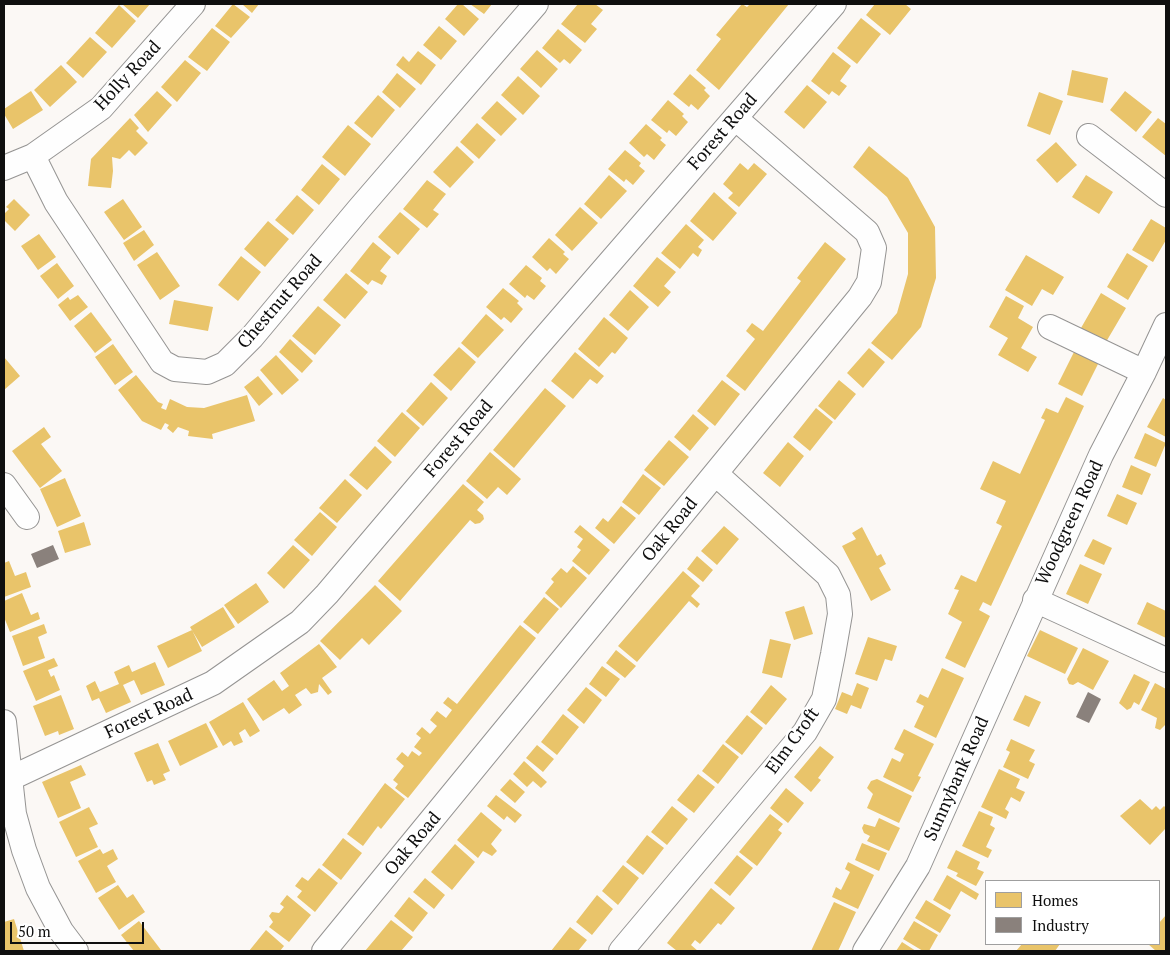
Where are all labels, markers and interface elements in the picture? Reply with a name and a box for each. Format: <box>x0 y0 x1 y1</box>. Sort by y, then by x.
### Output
street label: Holly Road <box>90 37 166 115</box>
street label: Forest Road <box>684 89 762 175</box>
street label: Chestnut Road <box>233 250 327 354</box>
street label: Forest Road <box>420 396 498 482</box>
street label: Woodgreen Road <box>1032 457 1108 589</box>
street label: Oak Road <box>638 494 702 566</box>
street label: Forest Road <box>102 684 196 744</box>
street label: Elm Croft <box>762 704 824 778</box>
street label: Sunnybank Road <box>920 713 994 845</box>
street label: Oak Road <box>380 808 446 880</box>
legend <box>985 880 1160 945</box>
text: Homes <box>1032 890 1078 910</box>
scale bar <box>12 912 146 944</box>
text: Industry <box>1032 915 1089 935</box>
text: 50 m <box>18 921 51 941</box>

